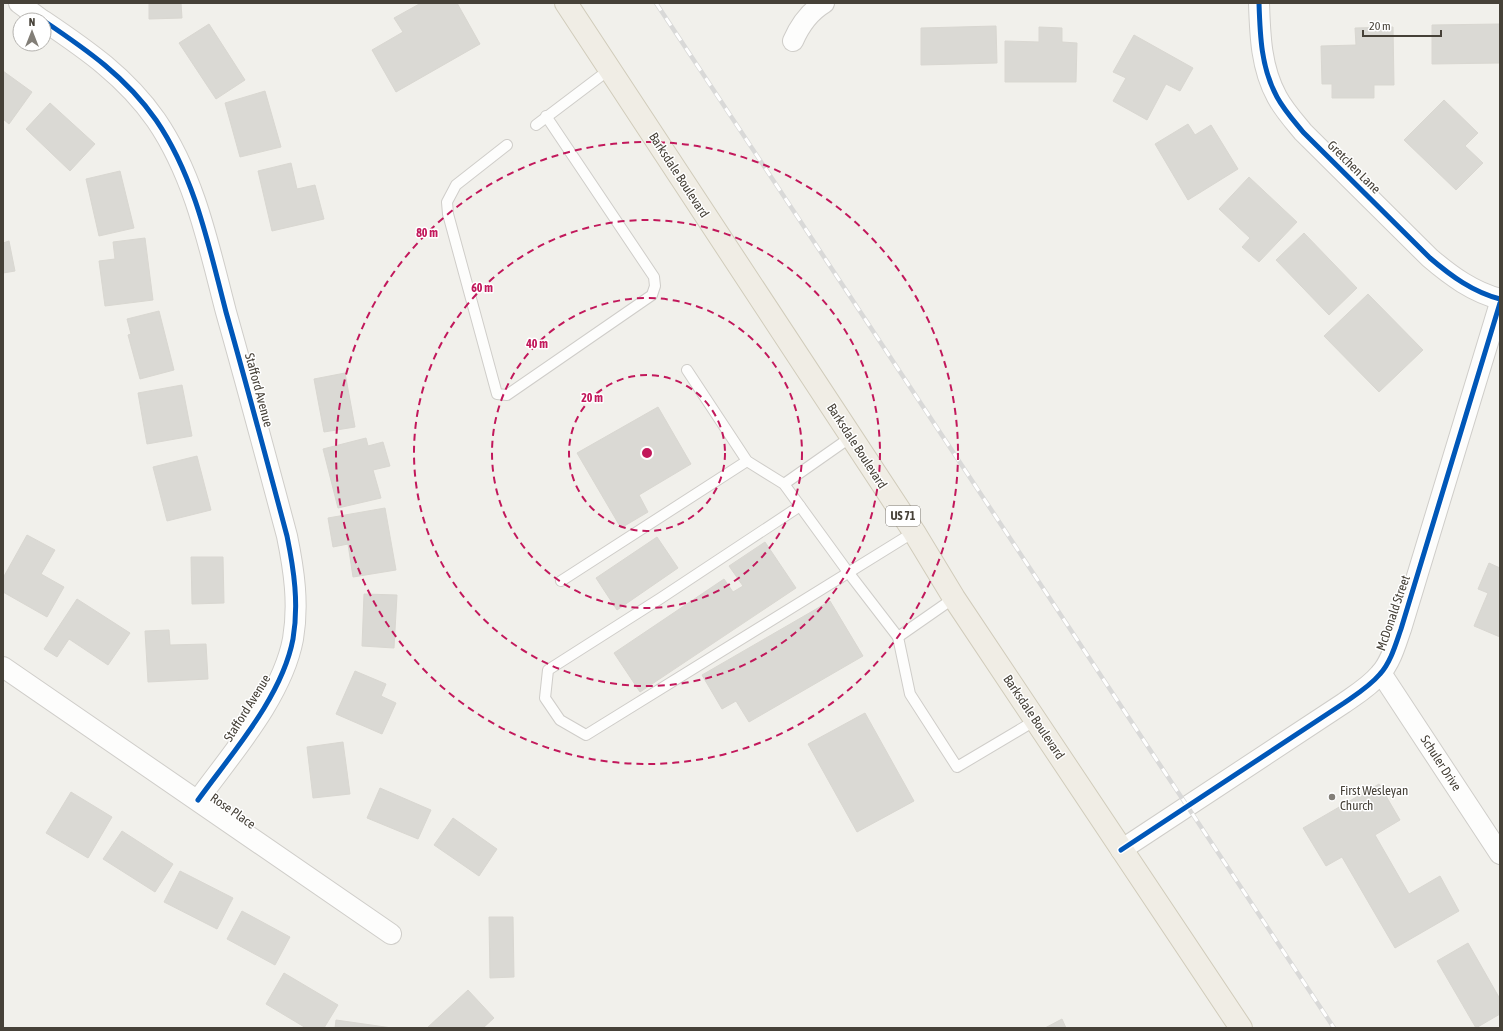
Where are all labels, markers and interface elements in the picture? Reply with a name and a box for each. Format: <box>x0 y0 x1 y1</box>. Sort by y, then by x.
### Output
north arrow <box>12 12 52 52</box>
scale bar <box>1363 12 1441 38</box>
text: N <box>29 16 35 28</box>
text: 20 m <box>1369 19 1391 33</box>
street label: Barksdale Boulevard <box>646 130 712 220</box>
street label: Gretchen Lane <box>1324 137 1384 197</box>
text: 80 m <box>416 226 438 240</box>
text: 60 m <box>471 281 493 295</box>
text: 40 m <box>525 337 548 351</box>
street label: Stafford Avenue <box>242 351 276 429</box>
text: 20 m <box>581 391 603 405</box>
street label: Barksdale Boulevard <box>824 401 890 491</box>
centre of rings <box>640 446 654 460</box>
road number: US 71 <box>886 506 920 526</box>
street label: McDonald Street <box>1373 573 1413 653</box>
street label: Stafford Avenue <box>220 672 274 744</box>
street label: Barksdale Boulevard <box>1000 672 1068 762</box>
street label: Schuler Drive <box>1418 733 1464 794</box>
place label: First Wesleyan Church <box>1340 783 1408 813</box>
street label: Rose Place <box>208 790 258 832</box>
marker: First Wesleyan Church <box>1327 792 1337 802</box>

